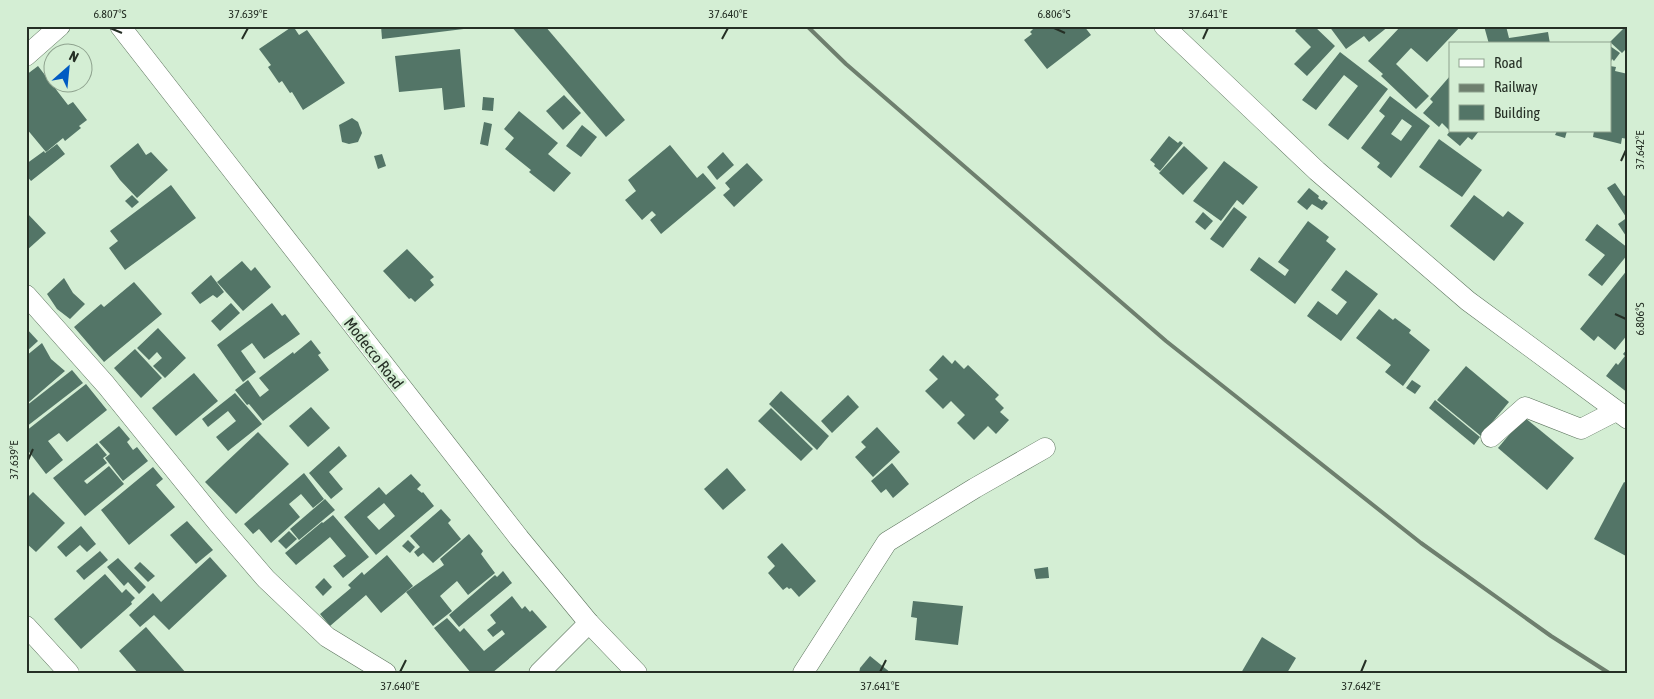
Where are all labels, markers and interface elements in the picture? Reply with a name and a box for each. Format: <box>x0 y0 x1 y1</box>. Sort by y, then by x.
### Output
text: 6.807°S <box>93 7 127 21</box>
text: 37.639°E <box>229 7 267 21</box>
text: 37.640°E <box>709 7 747 21</box>
text: 6.806°S <box>1037 7 1071 21</box>
text: 37.641°E <box>1189 7 1227 21</box>
north arrow <box>42 42 92 92</box>
legend <box>1449 42 1612 132</box>
text: N <box>67 47 81 65</box>
text: Road <box>1494 54 1523 71</box>
text: Railway <box>1494 78 1538 95</box>
text: Building <box>1494 104 1540 121</box>
text: 37.642°E <box>1633 131 1647 169</box>
text: 6.806°S <box>1633 302 1647 336</box>
street label: Modecco Road <box>341 314 407 392</box>
text: 37.639°E <box>7 441 21 479</box>
text: 37.640°E <box>381 679 419 693</box>
text: 37.641°E <box>861 679 899 693</box>
text: 37.642°E <box>1342 679 1380 693</box>

